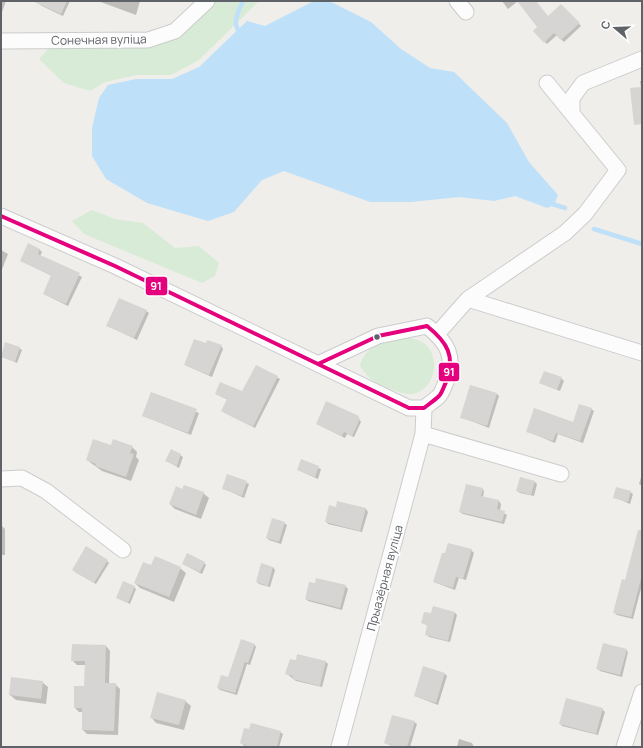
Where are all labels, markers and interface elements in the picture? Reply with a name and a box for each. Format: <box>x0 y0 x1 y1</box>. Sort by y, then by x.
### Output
north arrow <box>595 8 635 48</box>
text: С <box>597 18 613 31</box>
street label: Сонечная вуліца <box>51 30 147 49</box>
line badge: 91 <box>145 276 168 296</box>
text: 91 <box>150 278 162 293</box>
unlabelled marker <box>372 332 382 342</box>
line badge: 91 <box>438 362 460 382</box>
text: 91 <box>443 364 455 379</box>
street label: Прыазёрная вуліца <box>362 523 407 633</box>

